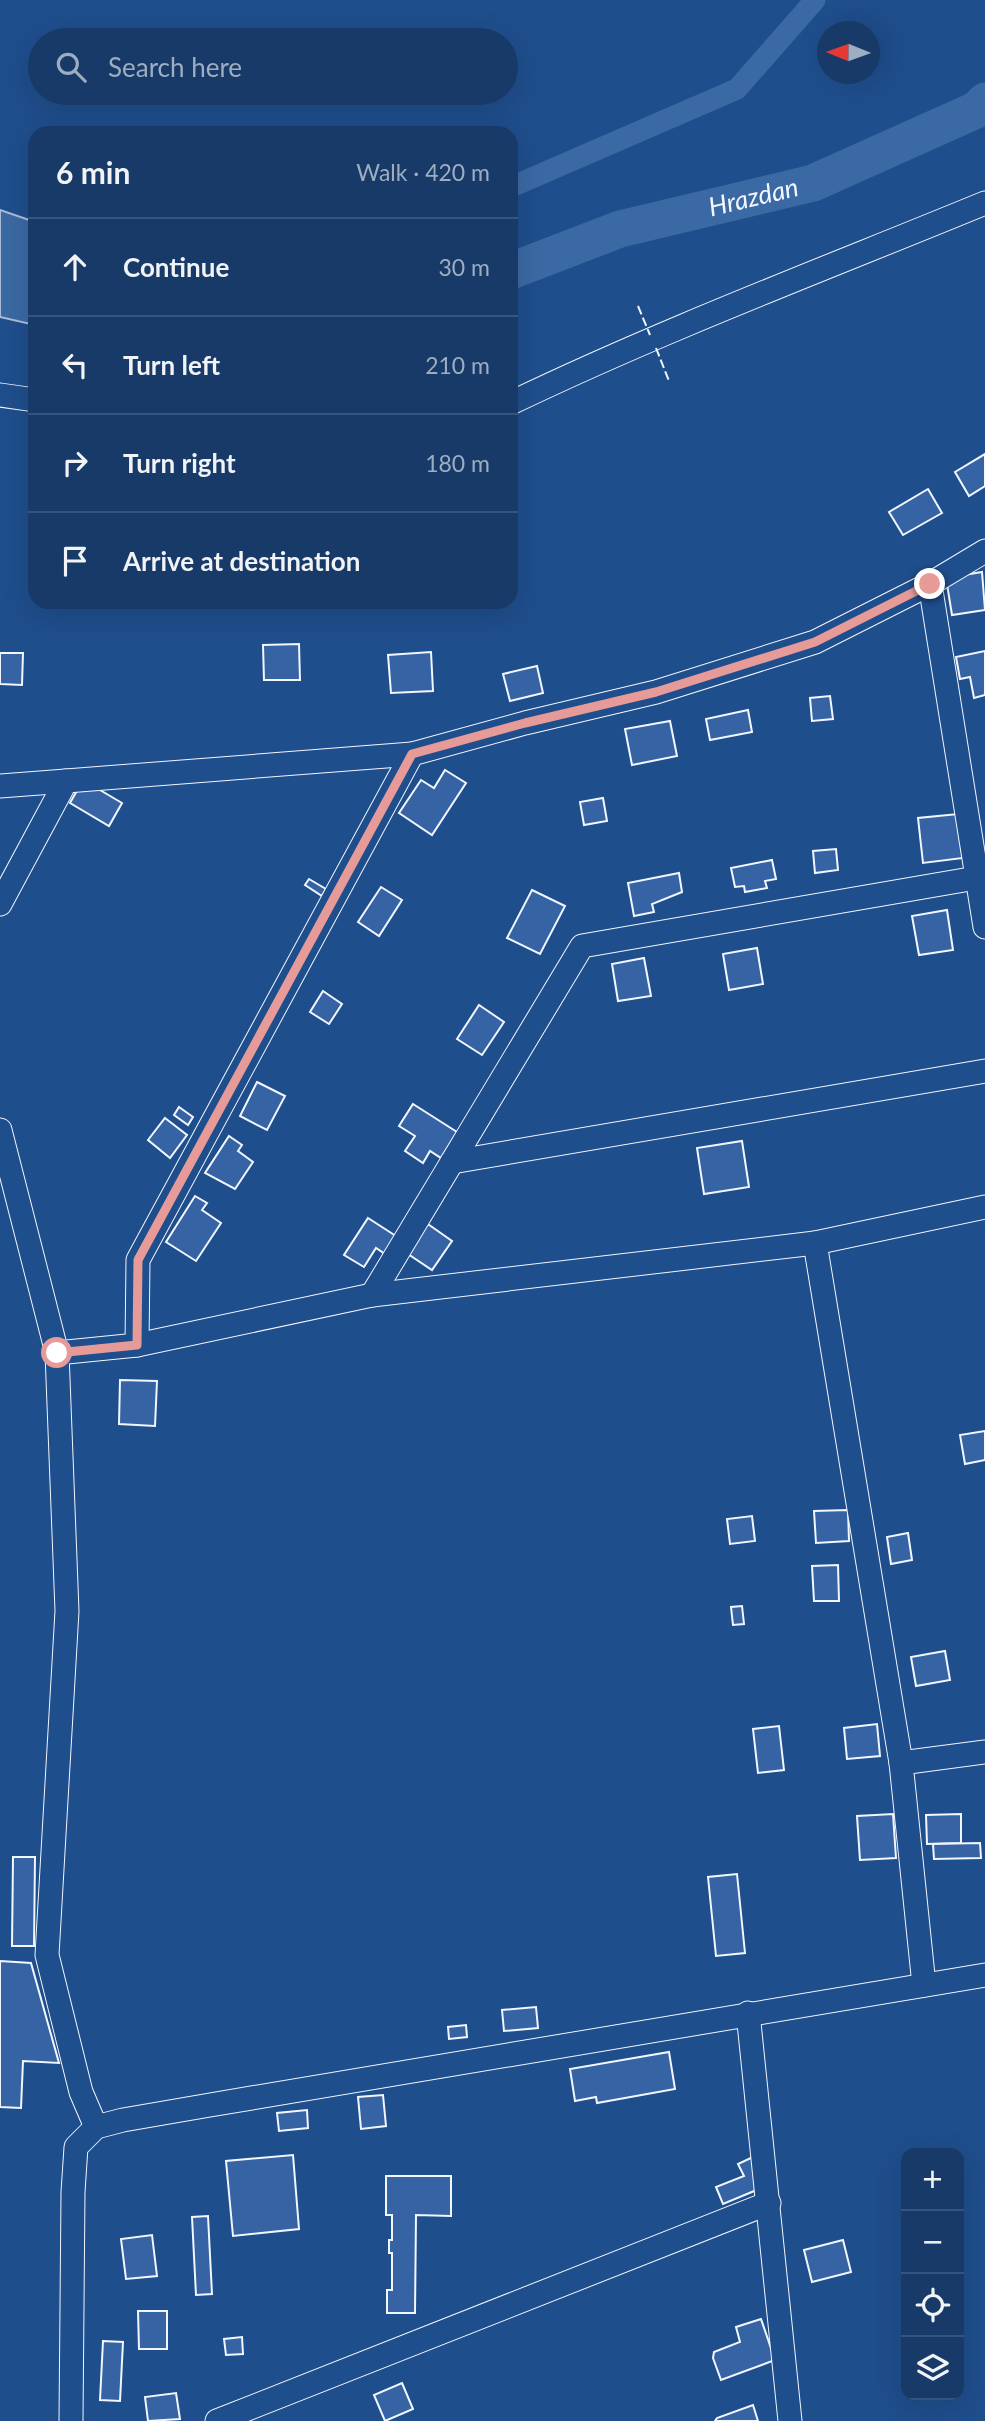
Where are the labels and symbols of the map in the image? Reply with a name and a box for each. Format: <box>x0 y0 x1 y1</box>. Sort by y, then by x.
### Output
north arrow <box>817 21 880 84</box>
water label: Hrazdan <box>705 170 801 222</box>
route end <box>914 568 945 599</box>
route start <box>41 1337 72 1368</box>

